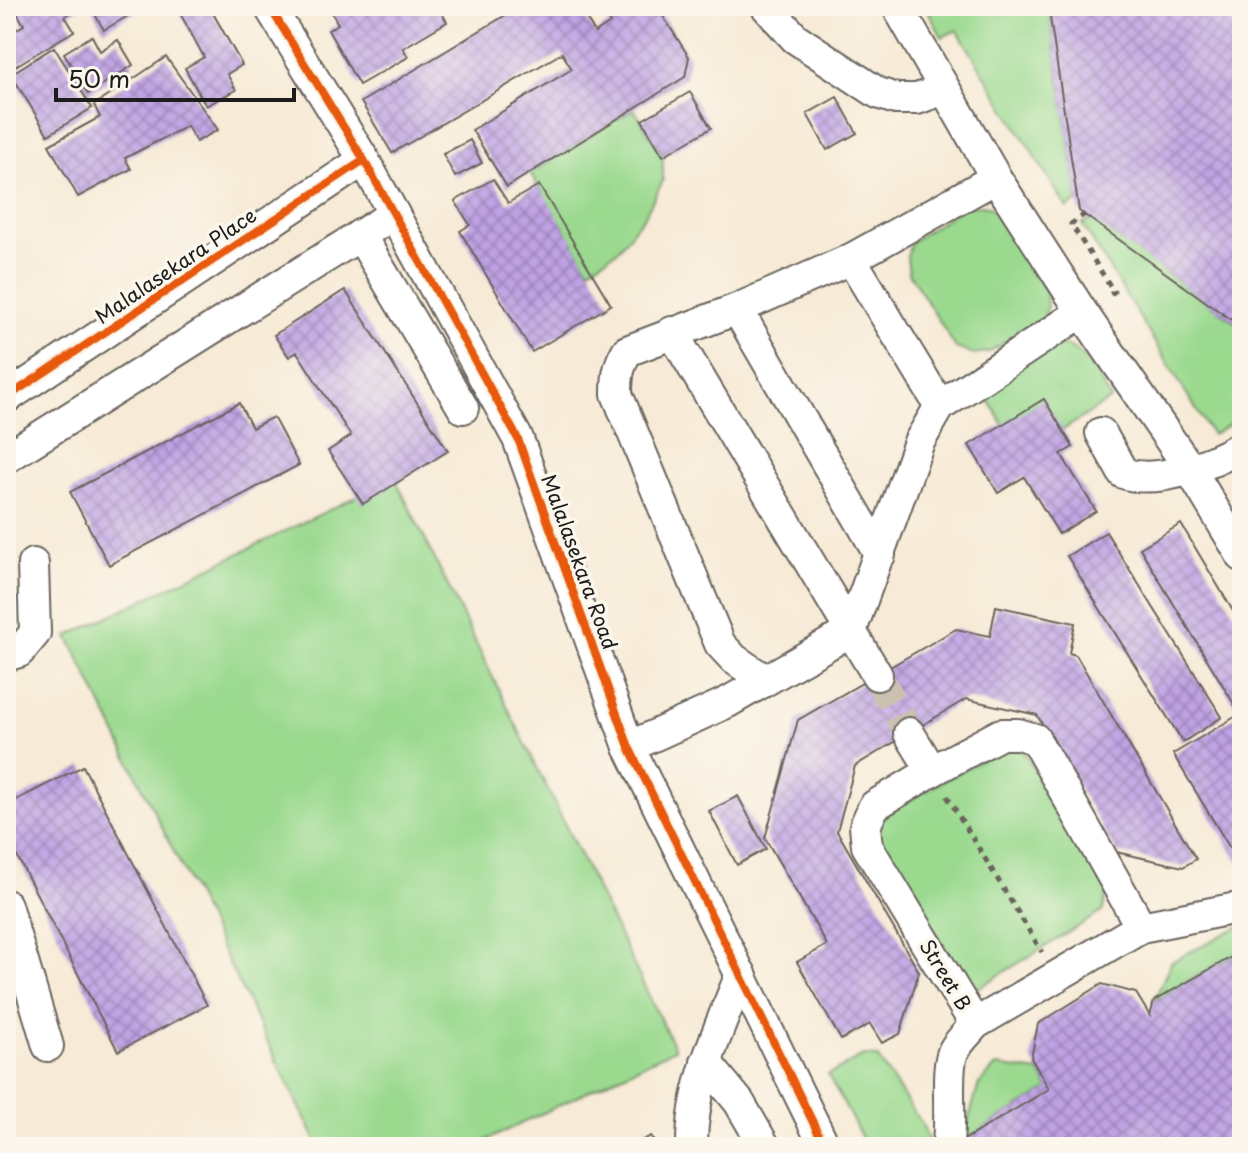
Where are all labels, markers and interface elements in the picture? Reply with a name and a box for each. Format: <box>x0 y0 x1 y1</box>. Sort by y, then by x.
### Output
scale bar <box>56 52 294 102</box>
text: 50 m <box>68 60 130 96</box>
street label: Malalasekara Place <box>89 200 262 331</box>
street label: Malalasekara Road <box>534 470 626 654</box>
street label: Street B <box>913 933 979 1016</box>

